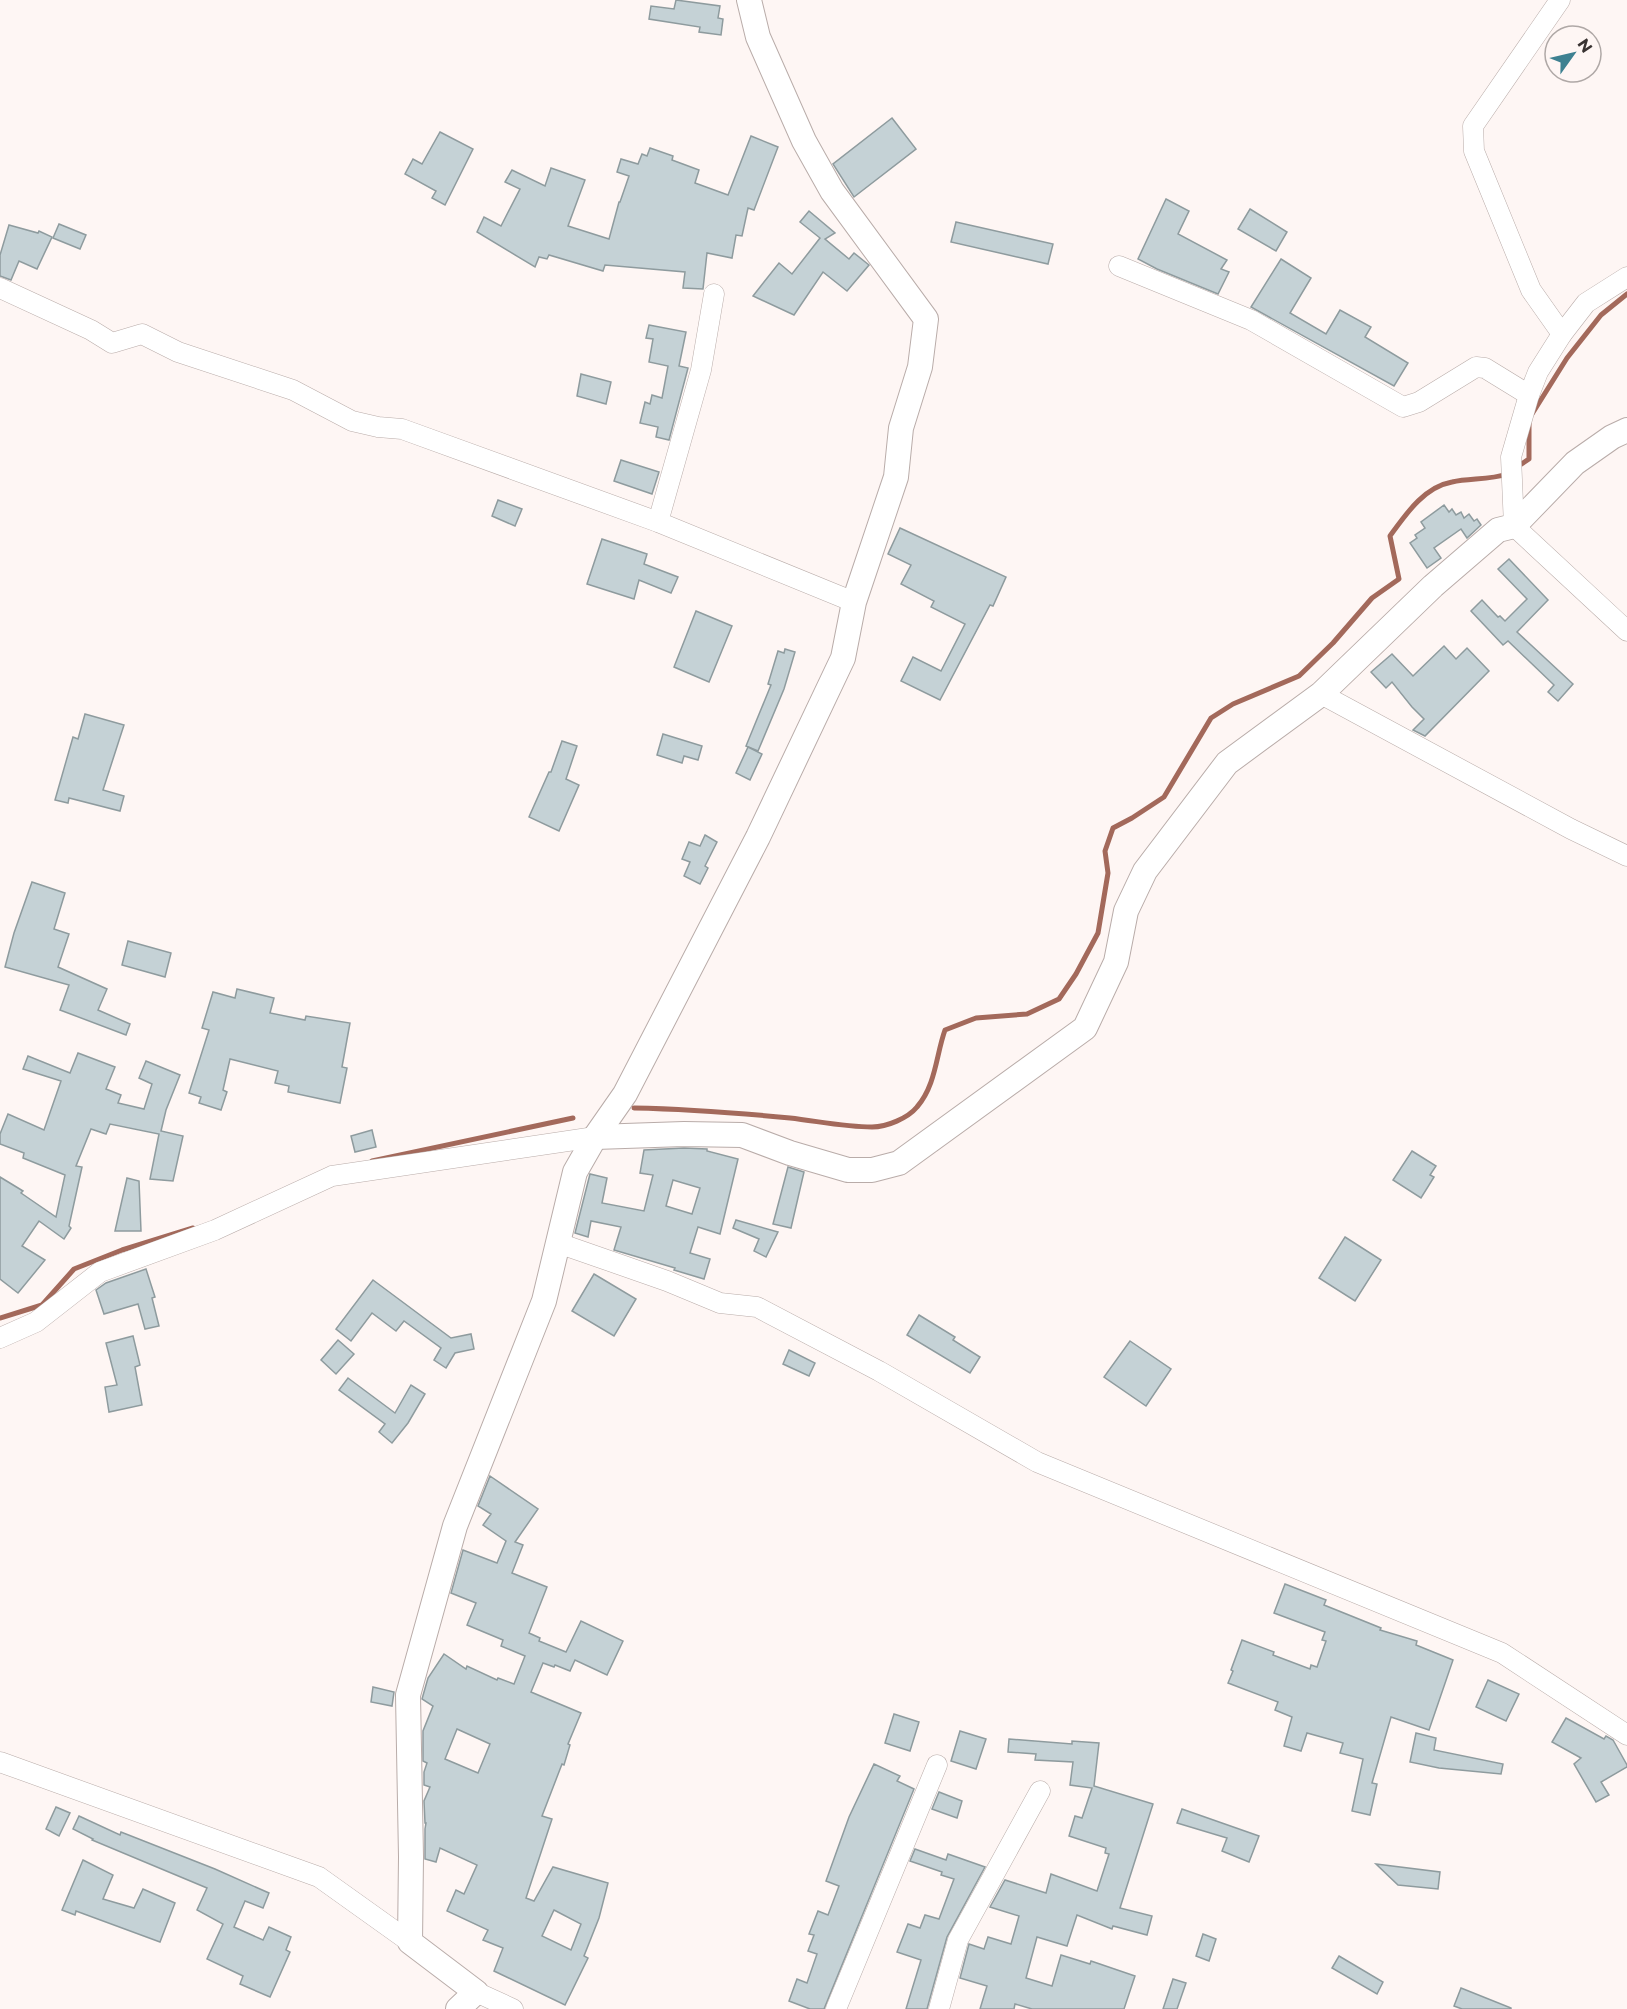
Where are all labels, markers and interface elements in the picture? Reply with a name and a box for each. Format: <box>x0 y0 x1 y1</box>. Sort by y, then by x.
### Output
north arrow <box>1543 24 1603 84</box>
text: N <box>1574 35 1597 57</box>

